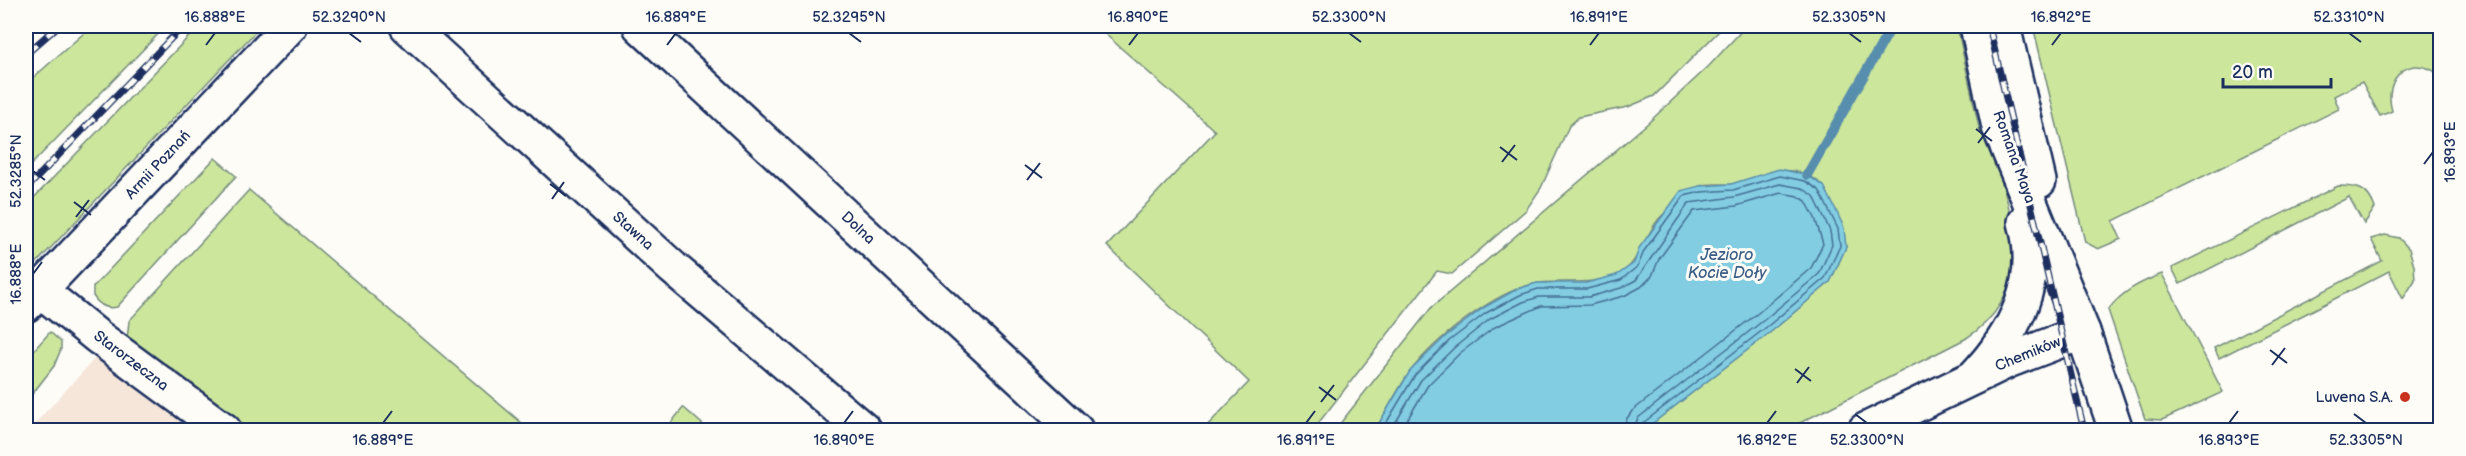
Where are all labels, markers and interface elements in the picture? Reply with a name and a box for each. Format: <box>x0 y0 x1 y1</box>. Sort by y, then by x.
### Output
text: 16.888°E <box>185 8 246 27</box>
text: 52.3290°N <box>312 8 386 27</box>
text: 16.889°E <box>646 8 707 27</box>
text: 52.3295°N <box>812 8 886 27</box>
text: 16.890°E <box>1108 8 1169 27</box>
text: 52.3300°N <box>1312 8 1386 27</box>
text: 16.891°E <box>1570 8 1628 27</box>
text: 52.3305°N <box>1812 8 1886 27</box>
text: 16.892°E <box>2031 8 2091 27</box>
text: 52.3310°N <box>2313 8 2385 27</box>
scale bar <box>2223 51 2331 89</box>
text: 20 m <box>2232 62 2273 83</box>
street label: Romana Maya <box>1988 108 2040 206</box>
text: 16.893°E <box>2441 121 2460 183</box>
street label: Armii Poznań <box>121 127 195 203</box>
text: 52.3285°N <box>7 134 26 208</box>
street label: Stawna <box>609 208 657 254</box>
street label: Dolna <box>837 208 879 248</box>
text: 16.888°E <box>7 243 26 304</box>
water label: Jezioro Kocie Doły <box>1688 246 1767 283</box>
street label: Starorzeczna <box>90 327 172 395</box>
street label: Chemików <box>1992 332 2064 376</box>
place label: Luvena S.A. <box>2316 388 2393 407</box>
marker: Luvena S.A. <box>2398 390 2412 404</box>
text: 16.889°E <box>353 431 414 450</box>
text: 16.890°E <box>814 431 875 450</box>
text: 16.891°E <box>1277 431 1335 450</box>
text: 16.892°E <box>1737 431 1797 450</box>
text: 52.3300°N <box>1830 431 1904 450</box>
text: 16.893°E <box>2198 431 2260 450</box>
text: 52.3305°N <box>2329 431 2403 450</box>

